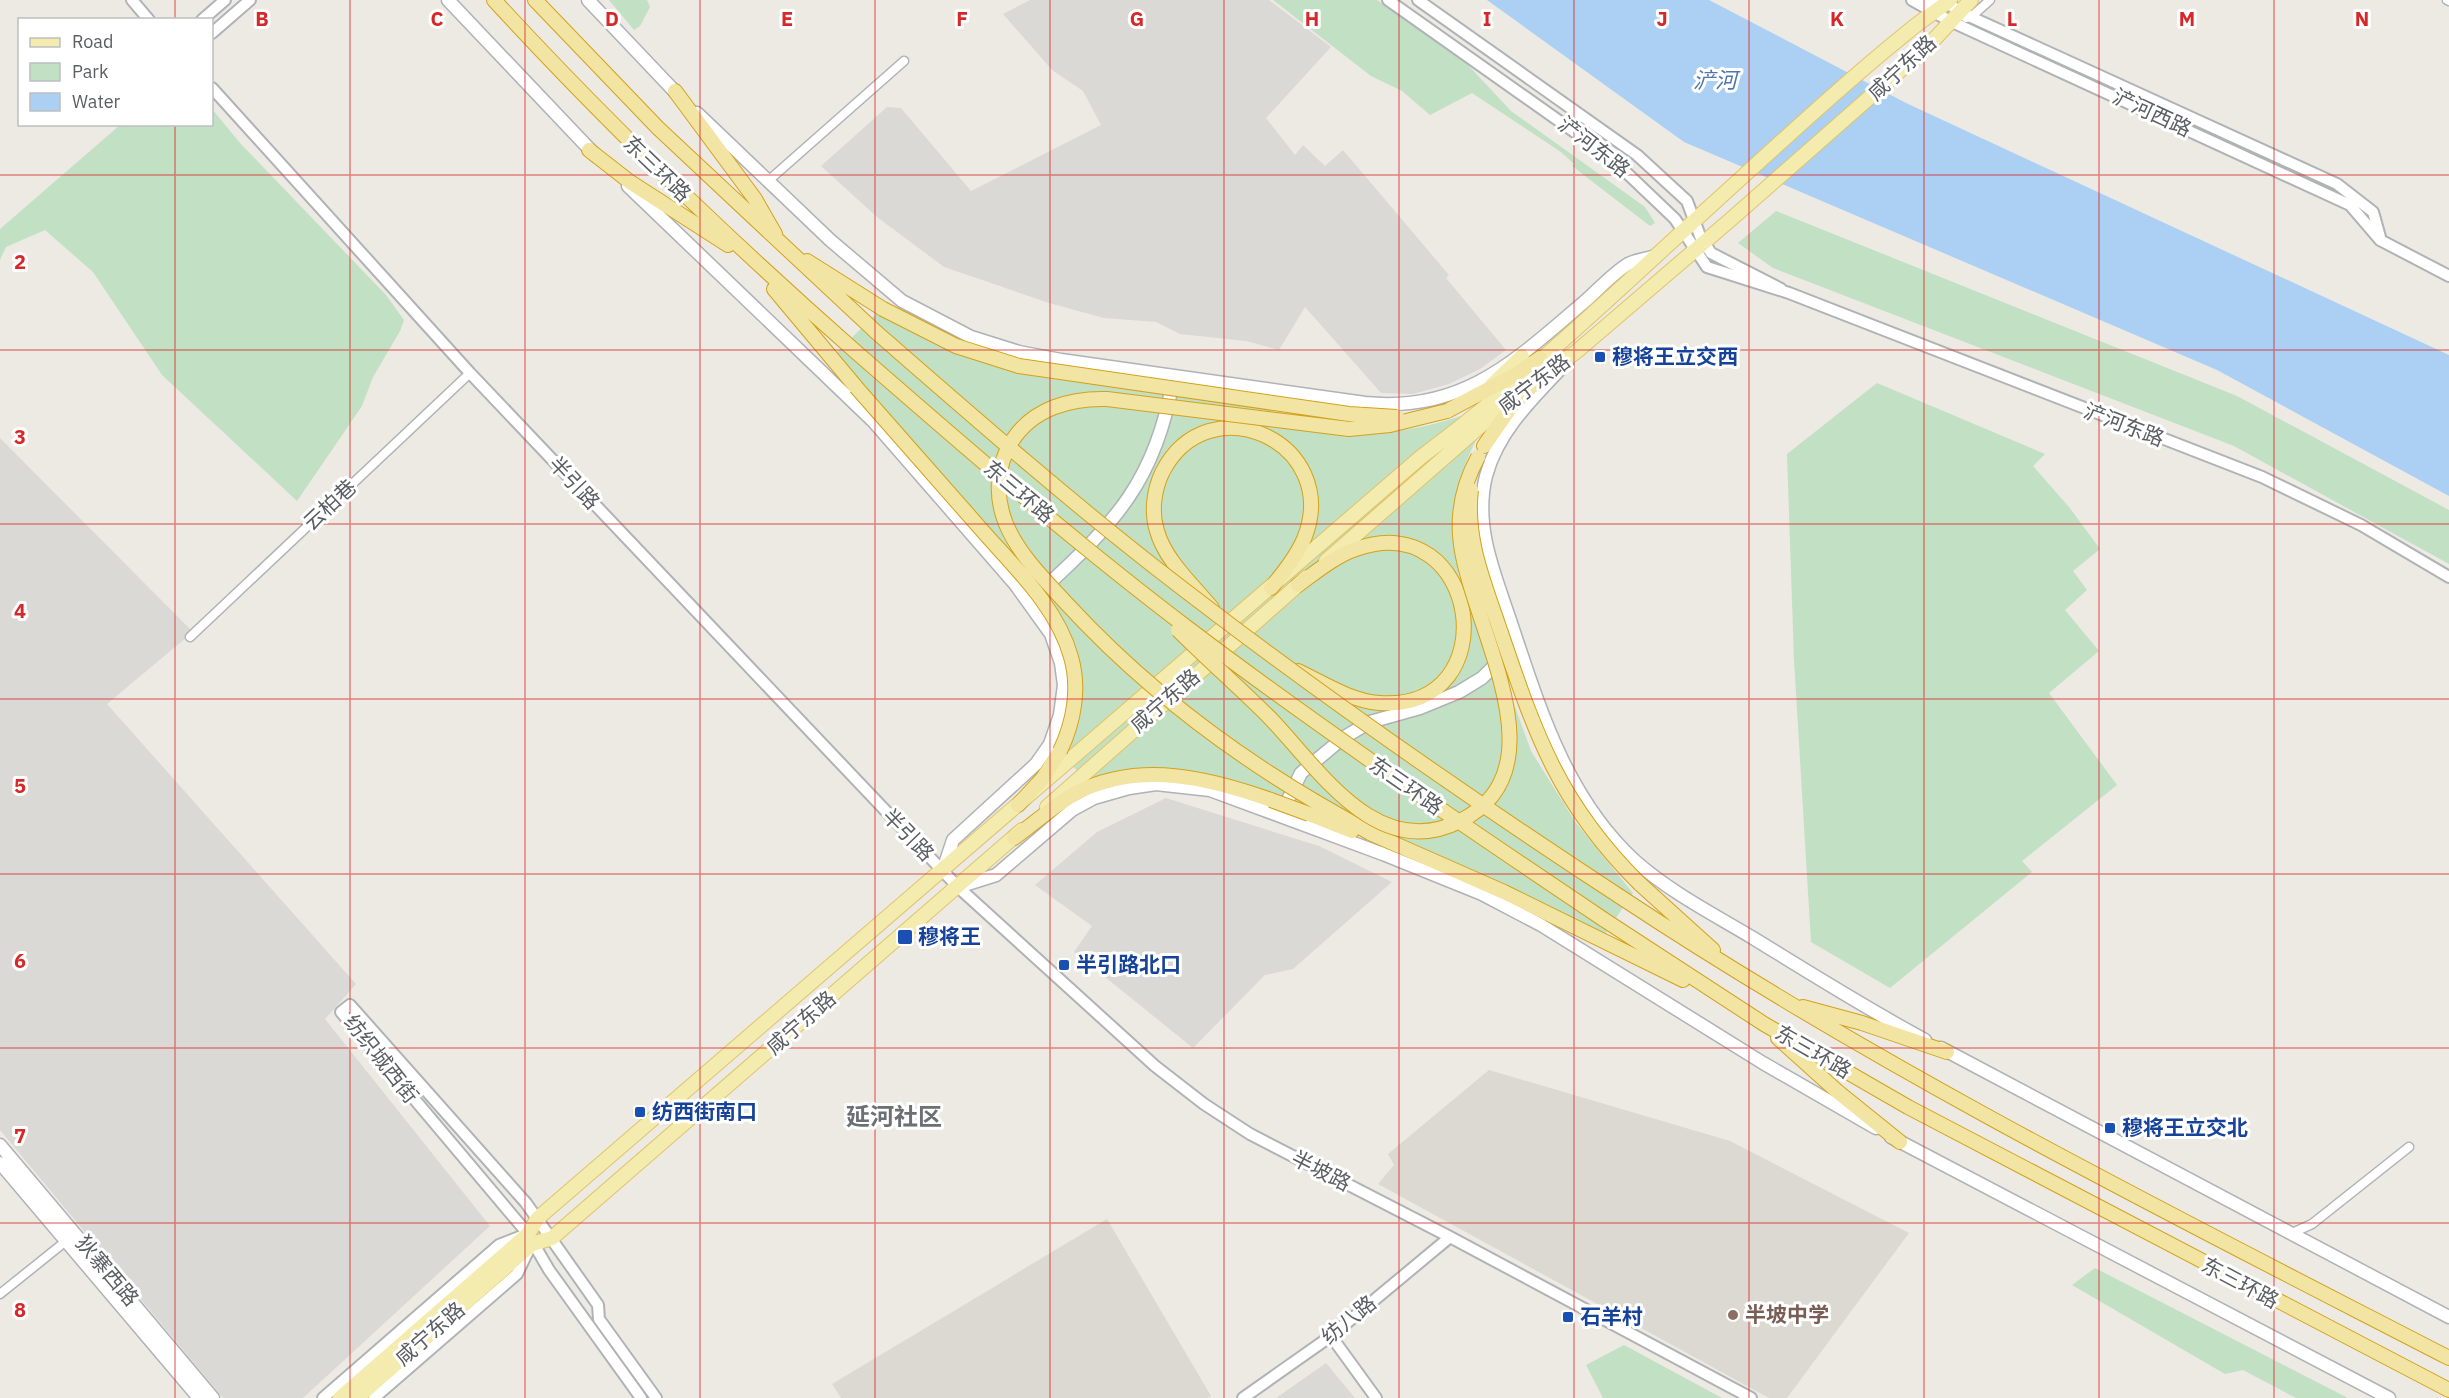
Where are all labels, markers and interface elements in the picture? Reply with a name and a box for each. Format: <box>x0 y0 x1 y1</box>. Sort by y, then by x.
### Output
text: B <box>255 5 269 32</box>
text: C <box>430 5 444 32</box>
text: D <box>605 5 619 32</box>
text: E <box>781 5 793 32</box>
text: F <box>956 5 968 32</box>
text: G <box>1130 5 1144 32</box>
text: H <box>1305 5 1319 32</box>
text: I <box>1483 5 1491 32</box>
text: J <box>1656 5 1668 32</box>
text: K <box>1830 5 1844 32</box>
text: L <box>2007 5 2017 32</box>
text: M <box>2179 5 2195 32</box>
text: N <box>2355 5 2369 32</box>
legend <box>18 18 213 126</box>
street label: 咸宁东路 <box>1861 28 1942 106</box>
text: Road <box>72 30 113 53</box>
text: Park <box>72 60 109 83</box>
water label: 浐河 <box>1693 65 1741 94</box>
street label: 浐河西路 <box>2108 82 2196 143</box>
text: Water <box>72 90 121 113</box>
street label: 浐河东路 <box>1553 109 1636 183</box>
street label: 东三环路 <box>618 129 698 208</box>
text: 2 <box>14 248 26 275</box>
place label: 穆将王立交西 <box>1612 342 1738 370</box>
street label: 咸宁东路 <box>1491 347 1575 420</box>
marker: 穆将王立交西 <box>1593 350 1607 364</box>
street label: 浐河东路 <box>2080 396 2169 452</box>
text: 3 <box>14 423 26 450</box>
street label: 半引路 <box>543 450 606 515</box>
street label: 东三环路 <box>978 454 1061 529</box>
street label: 云柏巷 <box>297 473 362 536</box>
text: 4 <box>14 597 26 624</box>
street label: 咸宁东路 <box>1123 662 1205 738</box>
street label: 东三环路 <box>1364 750 1449 821</box>
text: 5 <box>14 772 26 799</box>
street label: 半引路 <box>877 802 941 867</box>
place label: 穆将王 <box>918 922 981 950</box>
marker: 穆将王 <box>896 928 914 946</box>
text: 6 <box>14 947 26 974</box>
place label: 半引路北口 <box>1076 950 1181 978</box>
marker: 半引路北口 <box>1057 958 1071 972</box>
street label: 咸宁东路 <box>759 984 841 1060</box>
street label: 纺织城西街 <box>338 1008 425 1108</box>
street label: 东三环路 <box>1770 1018 1857 1084</box>
place label: 纺西街南口 <box>652 1097 757 1125</box>
district label: 延河社区 <box>846 1100 942 1132</box>
marker: 纺西街南口 <box>633 1105 647 1119</box>
place label: 穆将王立交北 <box>2122 1113 2248 1141</box>
marker: 穆将王立交北 <box>2103 1121 2117 1135</box>
text: 7 <box>14 1122 26 1149</box>
street label: 半坡路 <box>1287 1143 1356 1197</box>
street label: 狄寨西路 <box>70 1229 145 1312</box>
street label: 东三环路 <box>2197 1250 2284 1314</box>
street label: 纺八路 <box>1315 1289 1382 1350</box>
street label: 咸宁东路 <box>388 1295 470 1371</box>
text: 8 <box>14 1296 26 1323</box>
place label: 半坡中学 <box>1745 1300 1829 1328</box>
place label: 石羊村 <box>1580 1302 1643 1330</box>
marker: 半坡中学 <box>1726 1308 1740 1322</box>
marker: 石羊村 <box>1561 1310 1575 1324</box>

